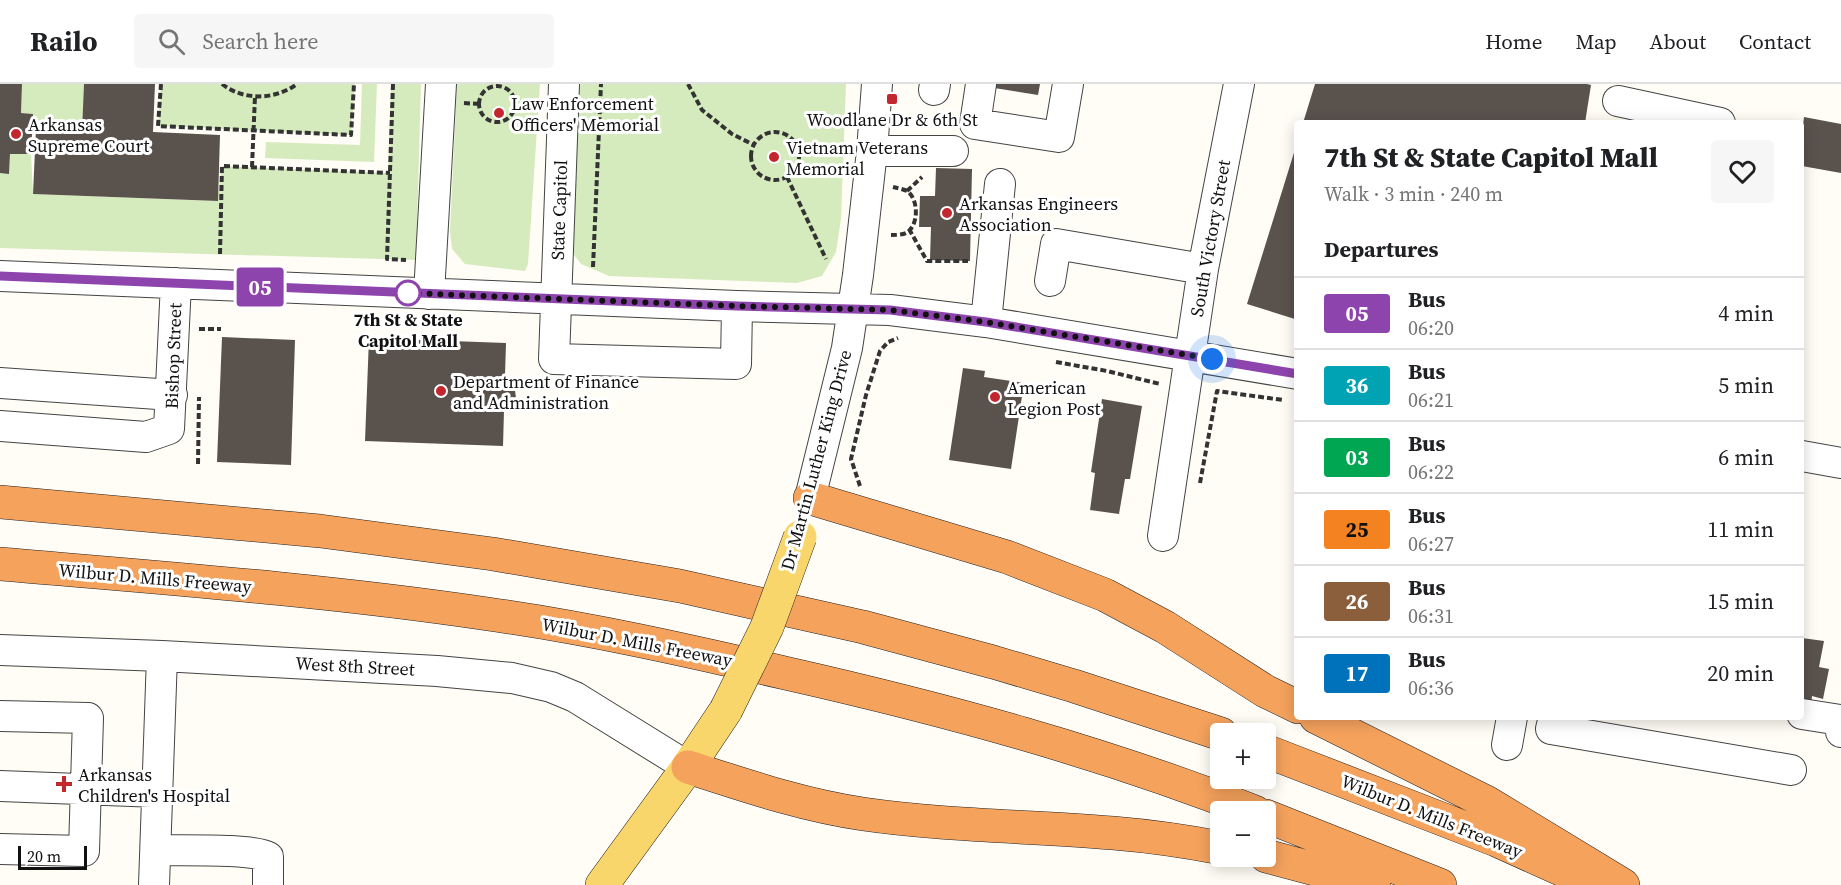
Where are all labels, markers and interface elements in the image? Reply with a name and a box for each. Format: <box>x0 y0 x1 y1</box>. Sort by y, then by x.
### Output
search box <box>134 14 554 68</box>
text: Railo <box>30 22 98 60</box>
icon: search <box>155 25 188 58</box>
text: Search here <box>203 26 319 56</box>
text: Home <box>1485 27 1543 56</box>
text: Map <box>1576 27 1617 56</box>
text: About <box>1650 27 1706 56</box>
text: Contact <box>1739 27 1811 56</box>
place label: Law Enforcement Officers' Memorial <box>511 91 659 137</box>
marker: Woodlane Dr & 6th St <box>885 92 899 106</box>
marker: Law Enforcement Officers' Memorial <box>492 106 506 120</box>
place label: Woodlane Dr & 6th St <box>806 107 978 132</box>
place label: Arkansas Supreme Court <box>28 112 150 158</box>
marker: Arkansas Supreme Court <box>9 127 23 141</box>
place label: Vietnam Veterans Memorial <box>786 135 928 181</box>
text: 7th St & State Capitol Mall <box>1324 138 1658 176</box>
button: heart <box>1711 140 1774 203</box>
marker: Vietnam Veterans Memorial <box>767 150 781 164</box>
street label: South Victory Street <box>1184 157 1236 318</box>
street label: State Capitol <box>545 159 573 261</box>
text: Walk · 3 min · 240 m <box>1324 180 1503 208</box>
place label: Arkansas Engineers Association <box>959 191 1118 237</box>
marker: Arkansas Engineers Association <box>940 206 954 220</box>
text: Departures <box>1324 234 1438 264</box>
line badge: 05 <box>233 268 287 306</box>
text: 05 <box>249 273 271 302</box>
marker: 7th St & State Capitol Mall <box>395 280 421 306</box>
text: Bus <box>1408 284 1445 314</box>
text: 4 min <box>1718 298 1774 328</box>
text: 05 <box>1346 299 1368 328</box>
street label: Bishop Street <box>159 302 187 409</box>
place label: 7th St & State Capitol Mall <box>353 307 463 353</box>
text: 06:20 <box>1408 314 1454 342</box>
your location <box>1197 344 1227 374</box>
street label: Dr Martin Luther King Drive <box>774 347 858 573</box>
text: Bus <box>1408 356 1445 386</box>
place label: Department of Finance and Administration <box>453 369 639 415</box>
text: 5 min <box>1718 370 1774 400</box>
text: 36 <box>1346 371 1368 400</box>
place label: American Legion Post <box>1007 375 1101 421</box>
marker: Department of Finance and Administration <box>434 384 448 398</box>
text: 06:21 <box>1408 386 1454 414</box>
marker: American Legion Post <box>988 390 1002 404</box>
text: Bus <box>1408 428 1445 458</box>
text: 6 min <box>1718 442 1774 472</box>
text: 03 <box>1346 443 1368 472</box>
text: 06:22 <box>1408 458 1454 486</box>
text: Bus <box>1408 500 1445 530</box>
text: 11 min <box>1707 514 1774 544</box>
text: 25 <box>1346 515 1368 544</box>
text: 06:27 <box>1408 530 1454 558</box>
street label: Wilbur D. Mills Freeway <box>58 557 253 599</box>
text: Bus <box>1408 572 1445 602</box>
text: 15 min <box>1707 586 1774 616</box>
text: 26 <box>1346 587 1368 616</box>
text: 06:31 <box>1408 602 1454 630</box>
street label: Wilbur D. Mills Freeway <box>540 611 735 673</box>
text: Bus <box>1408 644 1445 674</box>
street label: West 8th Street <box>295 650 415 682</box>
text: 20 min <box>1707 658 1774 688</box>
text: 17 <box>1346 659 1368 688</box>
text: 06:36 <box>1408 674 1454 702</box>
map controls <box>1210 723 1276 867</box>
button: + <box>1210 723 1276 789</box>
place label: Arkansas Children's Hospital <box>78 762 230 808</box>
street label: Wilbur D. Mills Freeway <box>1338 768 1527 864</box>
marker: Arkansas Children's Hospital <box>55 775 73 793</box>
button: − <box>1210 801 1276 867</box>
scale bar <box>18 843 87 870</box>
text: 20 m <box>27 845 61 867</box>

